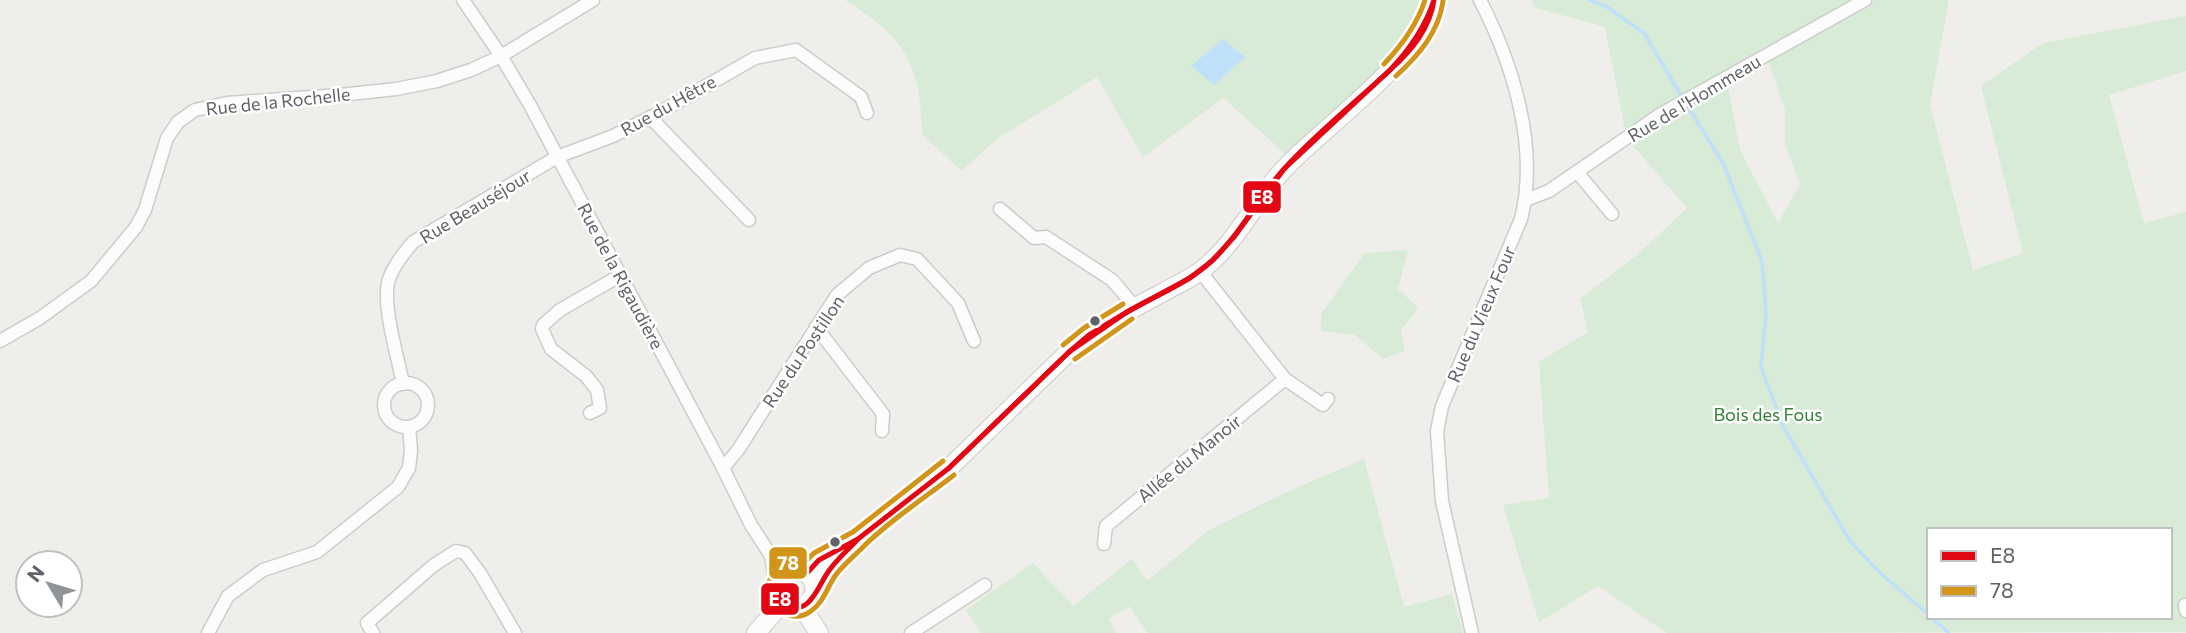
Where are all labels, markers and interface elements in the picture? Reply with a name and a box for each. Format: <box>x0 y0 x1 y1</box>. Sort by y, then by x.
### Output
street label: Rue de l'Hommeau <box>1624 50 1764 146</box>
street label: Rue du Hêtre <box>617 70 719 140</box>
street label: Rue de la Rochelle <box>205 82 351 120</box>
street label: Rue Beauséjour <box>415 164 535 248</box>
line badge: E8 <box>1242 180 1282 214</box>
text: E8 <box>1250 185 1274 208</box>
street label: Rue de la Rigaudière <box>573 199 669 353</box>
street label: Rue du Vieux Four <box>1442 242 1520 386</box>
street label: Rue du Postillon <box>757 291 849 411</box>
unlabelled marker <box>1088 314 1102 328</box>
park label: Bois des Fous <box>1713 403 1823 425</box>
street label: Allée du Manoir <box>1133 409 1245 507</box>
legend <box>1927 528 2172 619</box>
unlabelled marker <box>828 535 842 549</box>
text: E8 <box>1990 542 2015 567</box>
line badge: 78 <box>768 546 808 580</box>
north arrow <box>14 549 84 619</box>
text: 78 <box>777 551 799 574</box>
text: N <box>22 561 49 586</box>
text: 78 <box>1990 577 2014 602</box>
line badge: E8 <box>760 582 800 616</box>
text: E8 <box>768 587 792 610</box>

